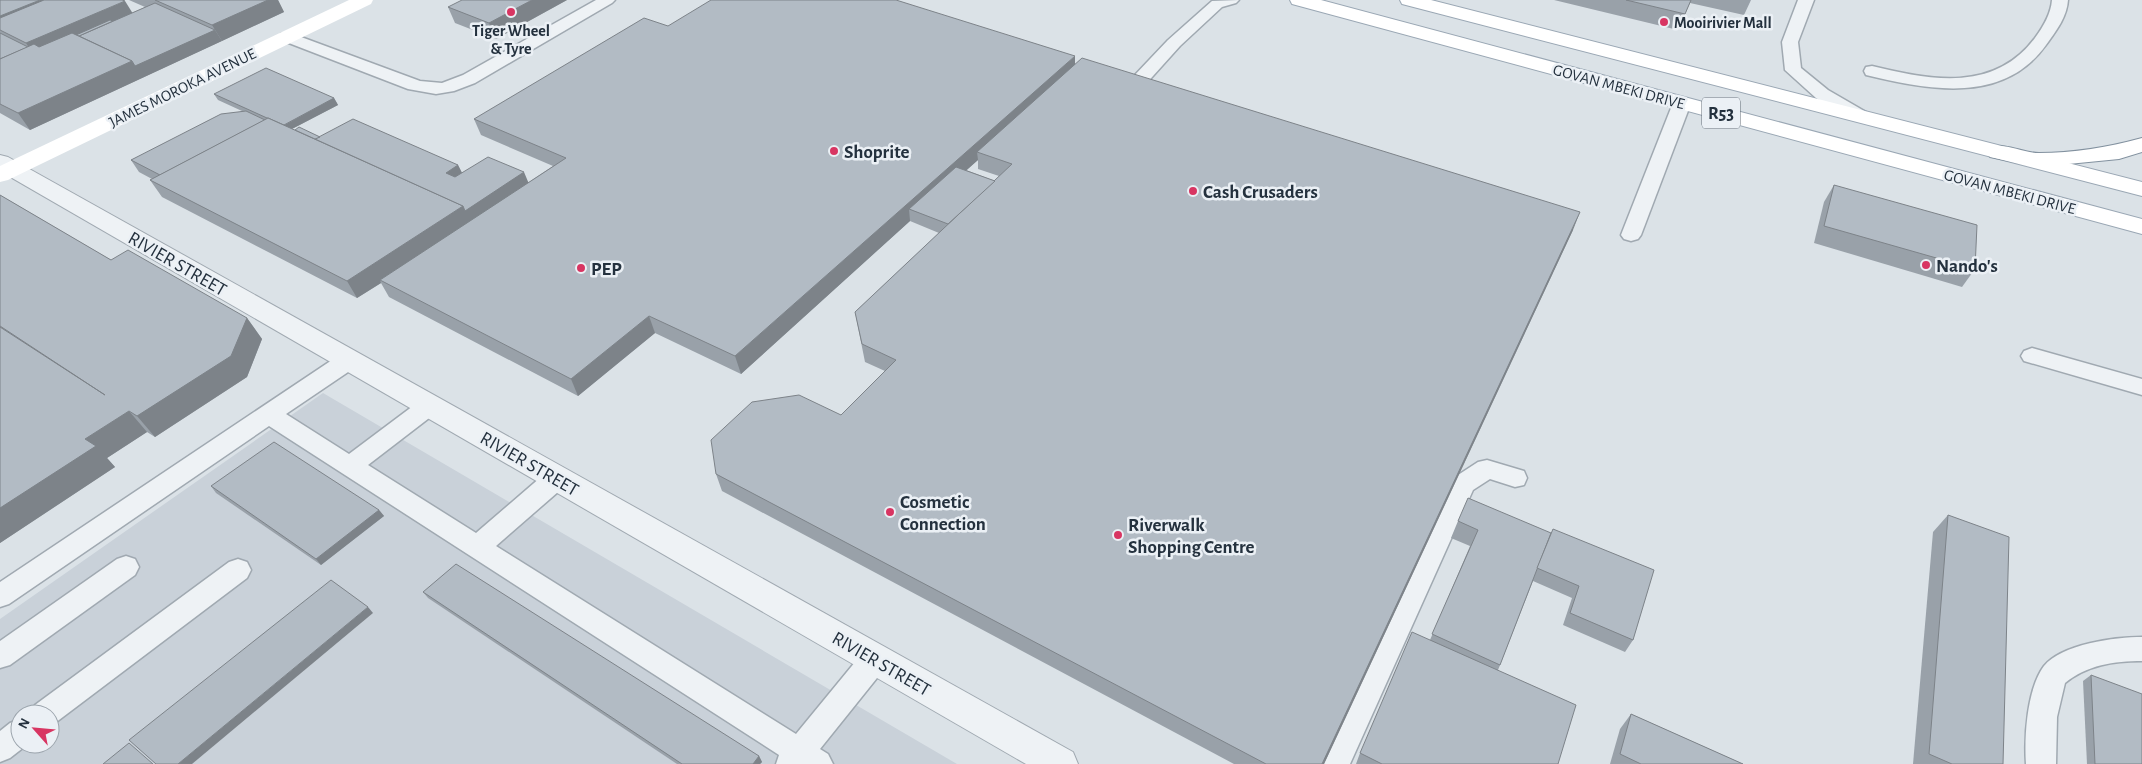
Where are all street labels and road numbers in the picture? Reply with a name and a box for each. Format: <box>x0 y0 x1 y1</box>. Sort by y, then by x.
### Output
street label: JAMES MOROKA AVENUE <box>106 45 259 130</box>
street label: GOVAN MBEKI DRIVE <box>1551 62 1687 112</box>
road number: R53 <box>1702 98 1740 128</box>
street label: GOVAN MBEKI DRIVE <box>1942 167 2078 217</box>
street label: RIVIER STREET <box>125 229 230 300</box>
street label: RIVIER STREET <box>477 429 582 500</box>
street label: RIVIER STREET <box>829 629 934 700</box>

